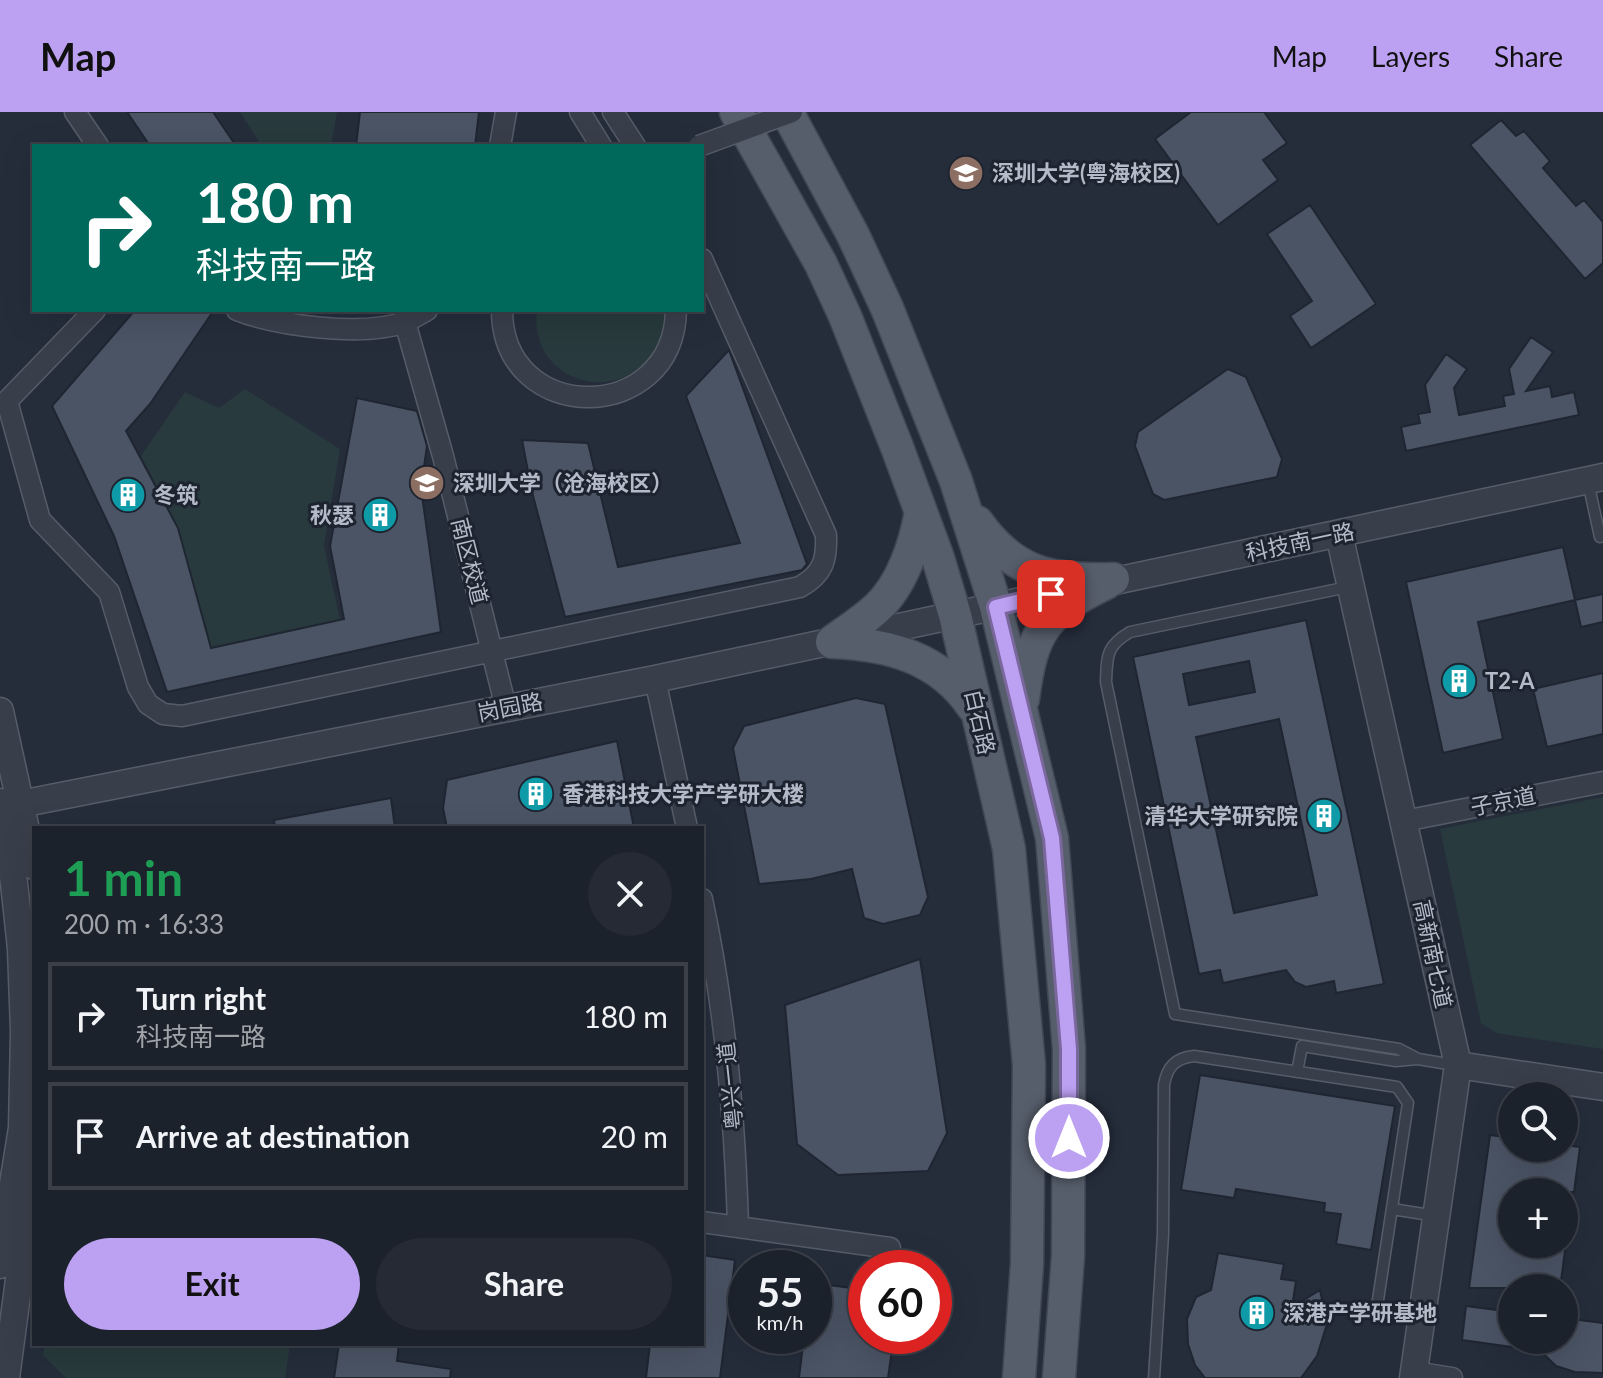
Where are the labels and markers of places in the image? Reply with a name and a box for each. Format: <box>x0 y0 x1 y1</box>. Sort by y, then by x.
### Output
school or university icon: 深圳大学(粤海校区) <box>947 154 985 192</box>
place label: 深圳大学(粤海校区) <box>992 159 1180 186</box>
school or university icon: 深圳大学（沧海校区） <box>408 464 446 502</box>
place label: 深圳大学（沧海校区） <box>453 469 673 496</box>
building icon: 冬筑 <box>109 476 147 514</box>
place label: 冬筑 <box>154 481 198 508</box>
building icon: 秋瑟 <box>361 496 399 534</box>
place label: 秋瑟 <box>310 501 354 528</box>
pin <box>1017 560 1085 628</box>
building icon: T2-A <box>1440 662 1478 700</box>
place label: T2-A <box>1485 667 1535 694</box>
building icon: 香港科技大学产学研大楼 <box>517 775 555 813</box>
place label: 香港科技大学产学研大楼 <box>562 780 804 807</box>
building icon: 清华大学研究院 <box>1305 797 1343 835</box>
place label: 清华大学研究院 <box>1144 802 1298 829</box>
building icon: 深港产学研基地 <box>1238 1294 1276 1332</box>
place label: 深港产学研基地 <box>1283 1299 1437 1326</box>

